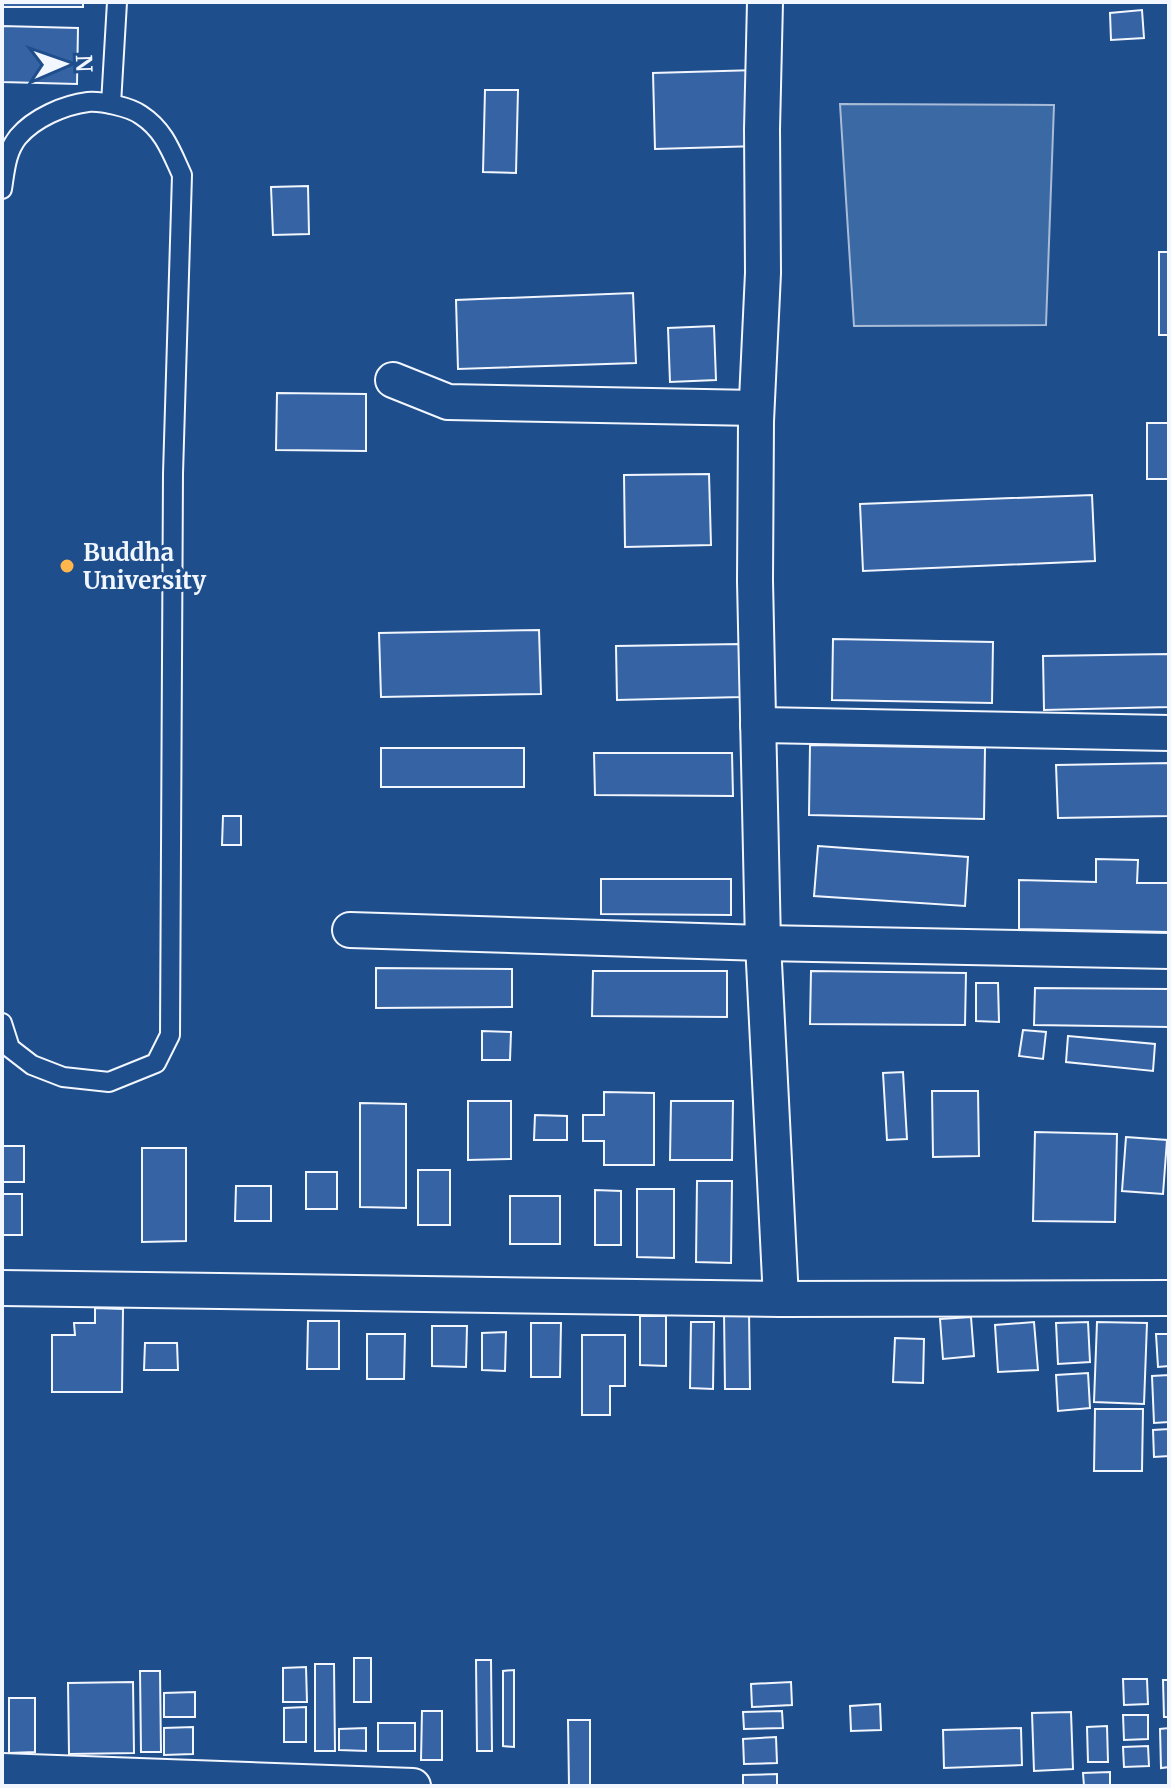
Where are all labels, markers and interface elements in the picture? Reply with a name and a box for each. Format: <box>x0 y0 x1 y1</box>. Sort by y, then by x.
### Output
north arrow <box>24 24 104 104</box>
text: N <box>70 54 98 73</box>
place label: Buddha University <box>83 537 207 596</box>
marker: Buddha University <box>58 557 76 575</box>

